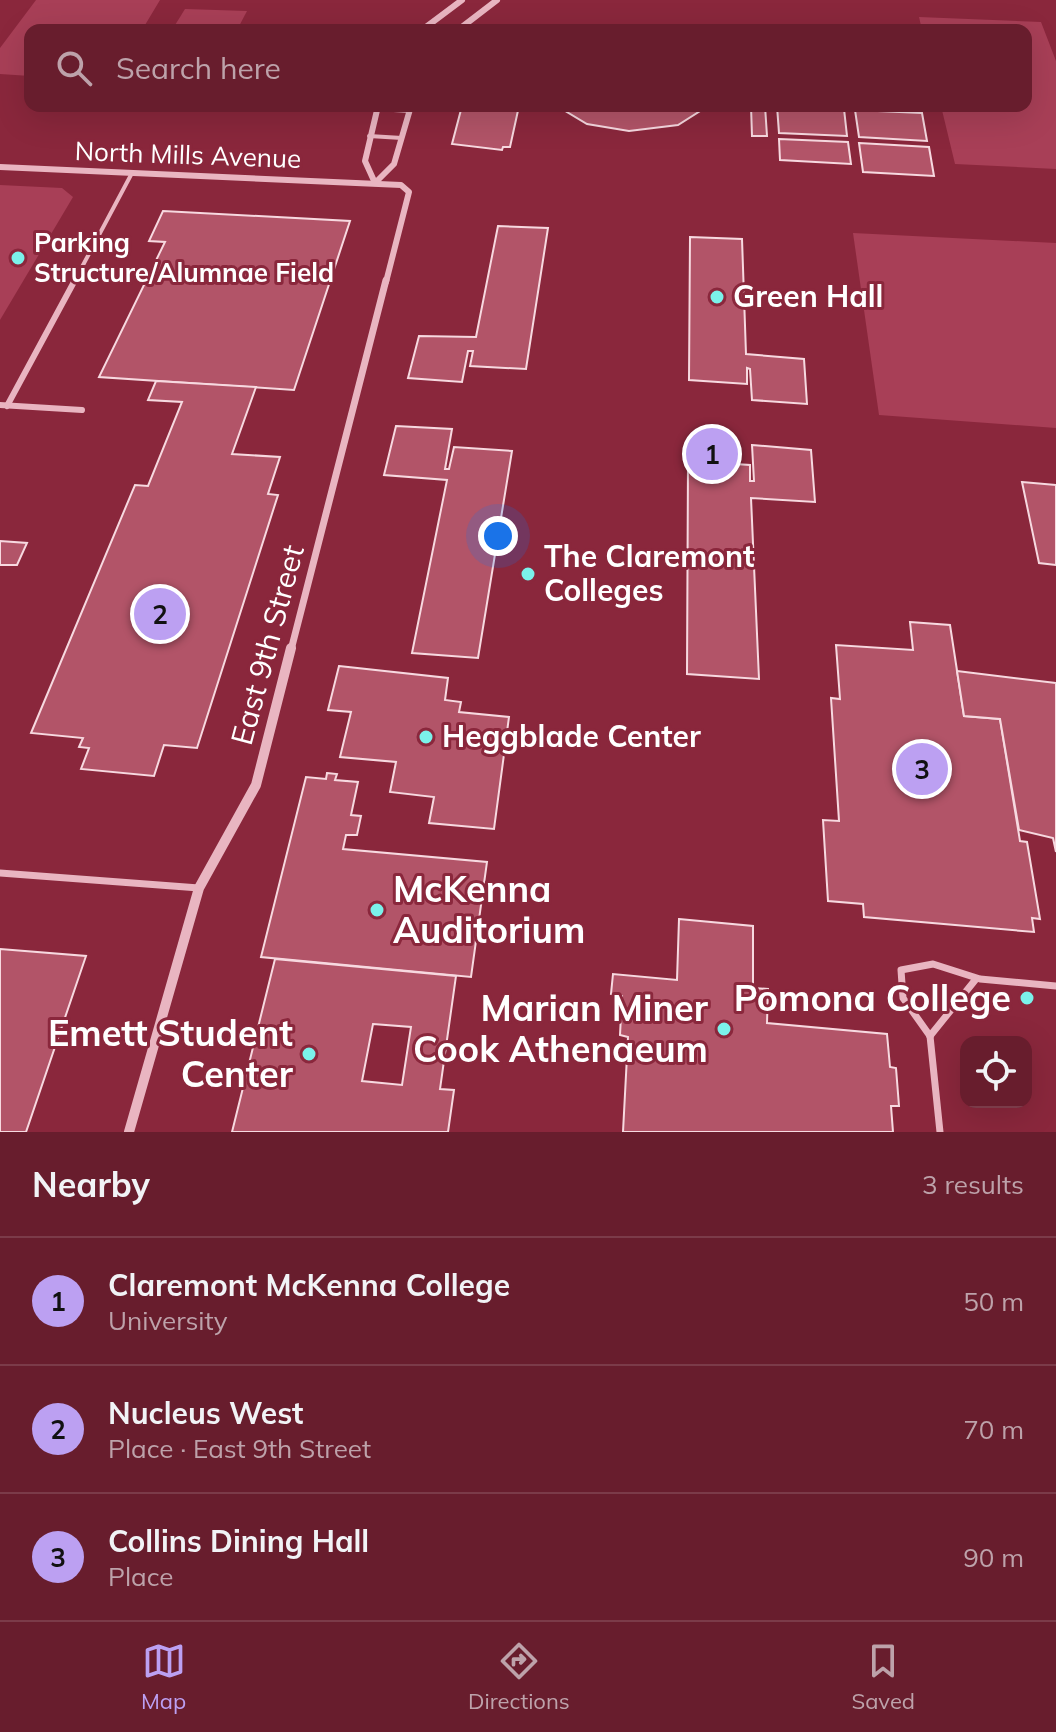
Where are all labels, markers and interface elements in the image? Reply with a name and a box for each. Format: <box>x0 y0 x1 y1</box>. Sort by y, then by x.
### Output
search box <box>24 24 1032 112</box>
icon: search <box>52 46 96 90</box>
text: Search here <box>116 49 281 87</box>
street label: North Mills Avenue <box>74 134 302 175</box>
place label: Parking Structure/Alumnae Field <box>34 226 334 289</box>
marker: Parking Structure/Alumnae Field <box>9 249 27 267</box>
place label: Green Hall <box>733 277 883 315</box>
marker: Green Hall <box>708 288 726 306</box>
pin: 1 <box>686 424 738 484</box>
your location <box>478 516 518 556</box>
place label: The Claremont Colleges <box>544 537 754 609</box>
street label: East 9th Street <box>222 541 312 749</box>
marker: The Claremont Colleges <box>519 565 537 583</box>
pin: 2 <box>134 584 186 644</box>
place label: Heggblade Center <box>442 717 701 755</box>
marker: Heggblade Center <box>417 728 435 746</box>
pin: 3 <box>896 739 948 799</box>
place label: McKenna Auditorium <box>393 866 585 952</box>
marker: McKenna Auditorium <box>368 901 386 919</box>
place label: Pomona College <box>734 975 1011 1020</box>
place label: Marian Miner Cook Athenaeum <box>413 985 709 1071</box>
marker: Pomona College <box>1018 989 1036 1007</box>
place label: Emett Student Center <box>48 1010 294 1096</box>
marker: Marian Miner Cook Athenaeum <box>715 1020 733 1038</box>
map controls <box>960 1036 1032 1108</box>
button: locate <box>960 1036 1032 1108</box>
marker: Emett Student Center <box>300 1045 318 1063</box>
text: Nearby <box>32 1163 150 1206</box>
text: 3 results <box>922 1168 1024 1201</box>
text: Claremont McKenna College <box>108 1266 510 1304</box>
text: 1 <box>50 1285 66 1318</box>
text: 50 m <box>963 1285 1024 1318</box>
text: University <box>108 1304 228 1337</box>
text: Nucleus West <box>108 1394 303 1432</box>
text: 2 <box>50 1413 66 1446</box>
text: 70 m <box>963 1413 1024 1446</box>
text: Place · East 9th Street <box>108 1432 371 1465</box>
text: Collins Dining Hall <box>108 1522 369 1560</box>
text: 3 <box>50 1541 66 1574</box>
text: 90 m <box>963 1541 1024 1574</box>
text: Place <box>108 1560 173 1593</box>
tab: Map <box>141 1639 186 1715</box>
tab: Directions <box>468 1639 570 1715</box>
tab: Saved <box>852 1639 915 1715</box>

